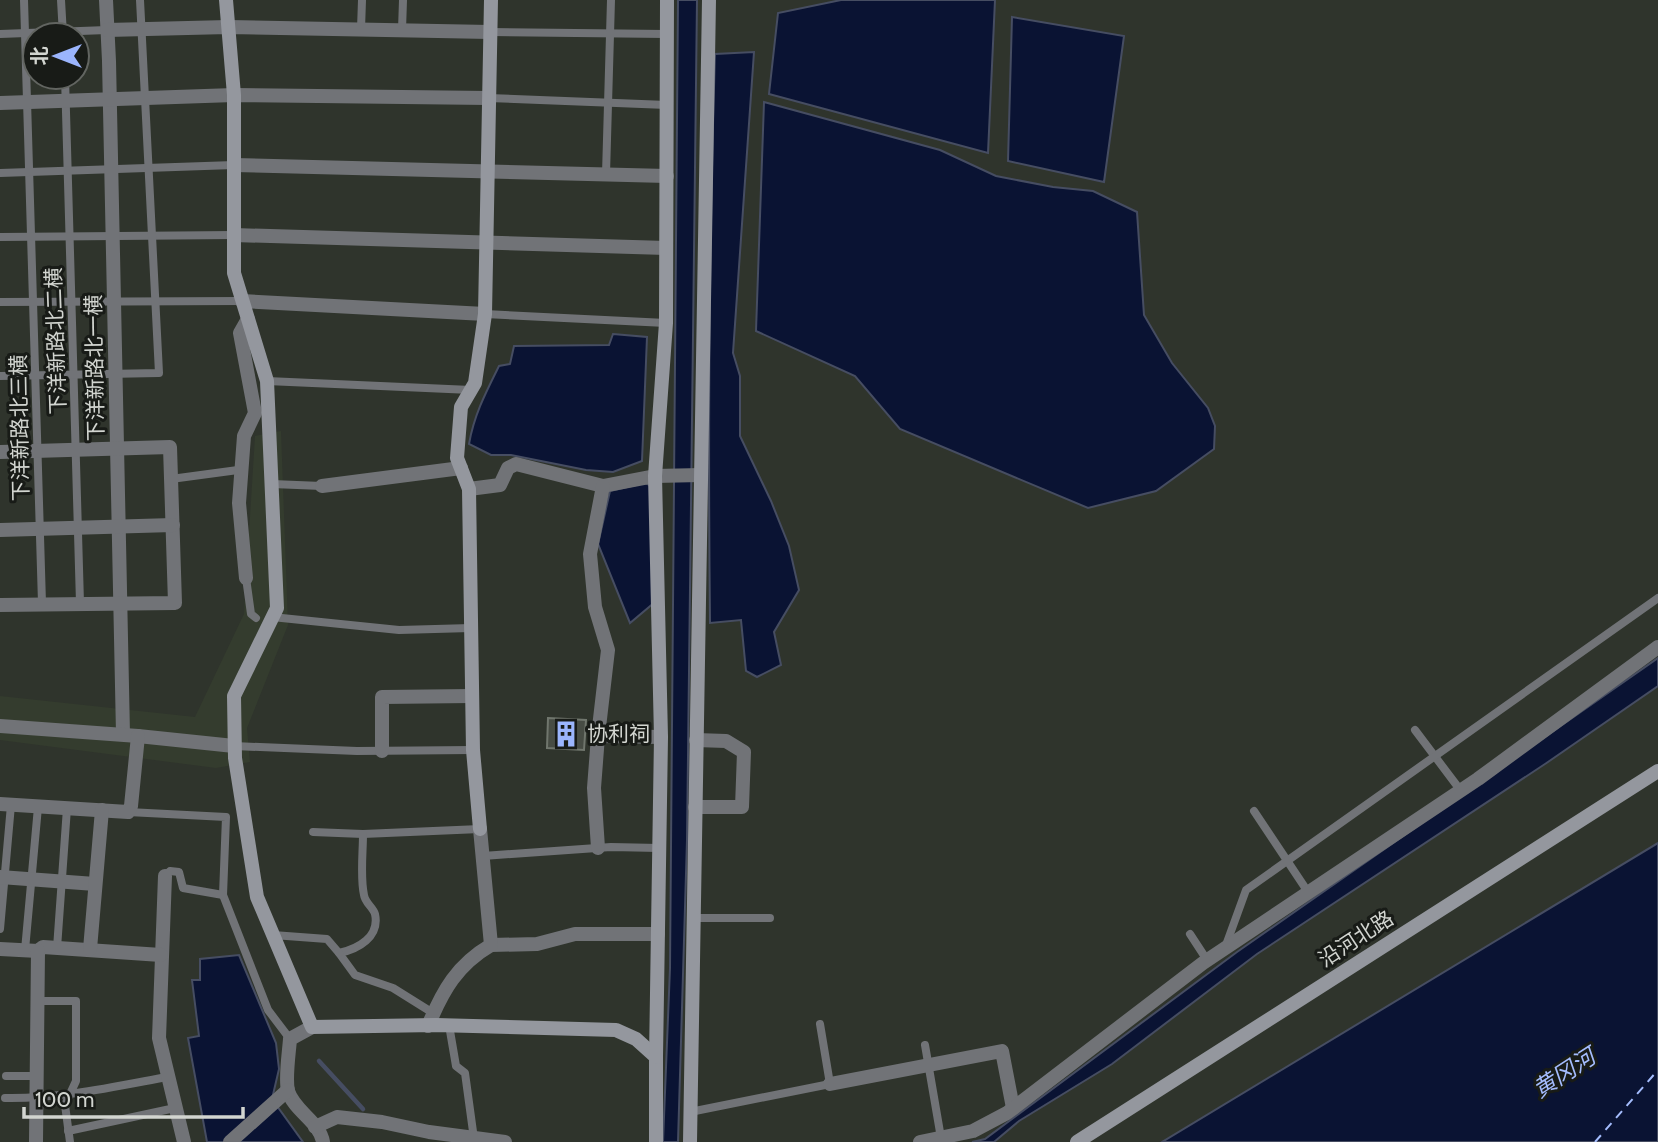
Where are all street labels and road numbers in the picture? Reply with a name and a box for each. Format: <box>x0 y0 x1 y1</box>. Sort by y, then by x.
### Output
street label: 下洋新路北二横 <box>40 267 71 415</box>
street label: 下洋新路北一横 <box>81 294 108 442</box>
street label: 下洋新路北三横 <box>6 354 33 502</box>
street label: 沿河北路 <box>1314 905 1398 972</box>

